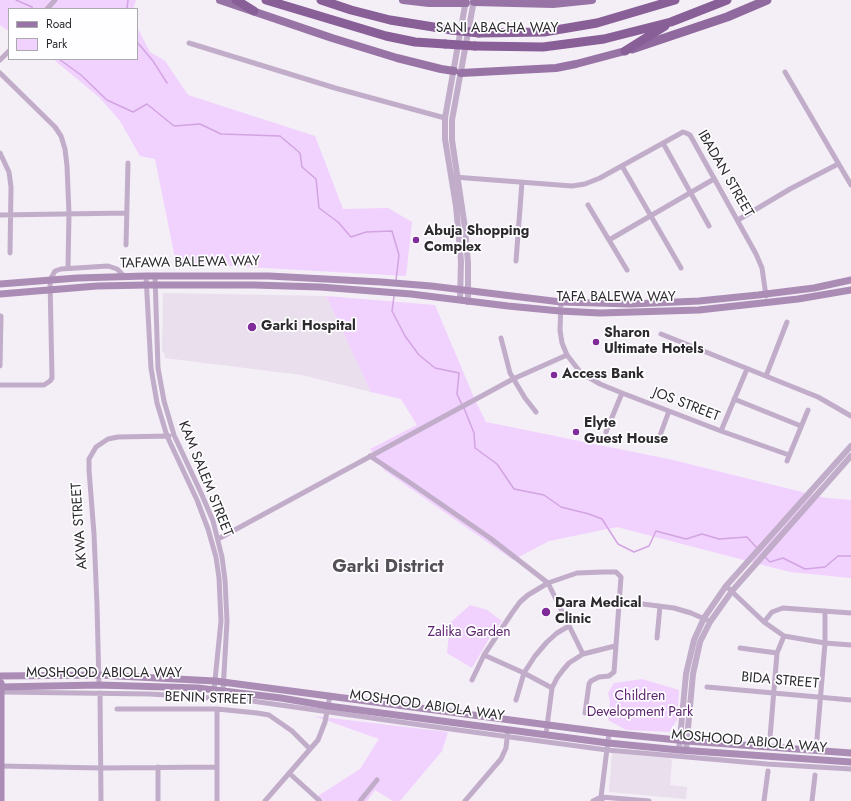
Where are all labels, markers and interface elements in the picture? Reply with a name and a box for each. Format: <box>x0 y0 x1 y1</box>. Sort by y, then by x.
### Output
legend <box>8 8 138 60</box>
text: Road <box>46 15 72 33</box>
street label: SANI ABACHA WAY <box>436 21 558 37</box>
text: Park <box>46 35 67 53</box>
street label: IBADAN STREET <box>693 128 757 220</box>
place label: Abuja Shopping Complex <box>424 224 529 256</box>
marker: Abuja Shopping Complex <box>411 235 421 245</box>
street label: TAFAWA BALEWA WAY <box>120 253 260 273</box>
street label: TAFA BALEWA WAY <box>556 290 676 306</box>
place label: Garki Hospital <box>261 319 356 335</box>
marker: Garki Hospital <box>246 321 258 333</box>
place label: Sharon Ultimate Hotels <box>604 326 704 358</box>
marker: Sharon Ultimate Hotels <box>591 337 601 347</box>
place label: Access Bank <box>562 367 644 383</box>
marker: Access Bank <box>549 370 559 380</box>
street label: JOS STREET <box>650 385 722 425</box>
place label: Elyte Guest House <box>584 416 668 448</box>
street label: KAM SALEM STREET <box>174 419 236 539</box>
marker: Elyte Guest House <box>571 427 581 437</box>
street label: AKWA STREET <box>69 482 91 570</box>
district label: Garki District <box>332 557 444 579</box>
place label: Dara Medical Clinic <box>555 596 642 628</box>
marker: Dara Medical Clinic <box>540 606 552 618</box>
park label: Zalika Garden <box>427 625 511 641</box>
street label: MOSHOOD ABIOLA WAY <box>26 666 182 682</box>
street label: BIDA STREET <box>741 669 819 693</box>
street label: MOSHOOD ABIOLA WAY <box>348 687 506 725</box>
street label: BENIN STREET <box>164 689 254 709</box>
park label: Children Development Park <box>587 689 693 722</box>
street label: MOSHOOD ABIOLA WAY <box>670 727 828 757</box>

